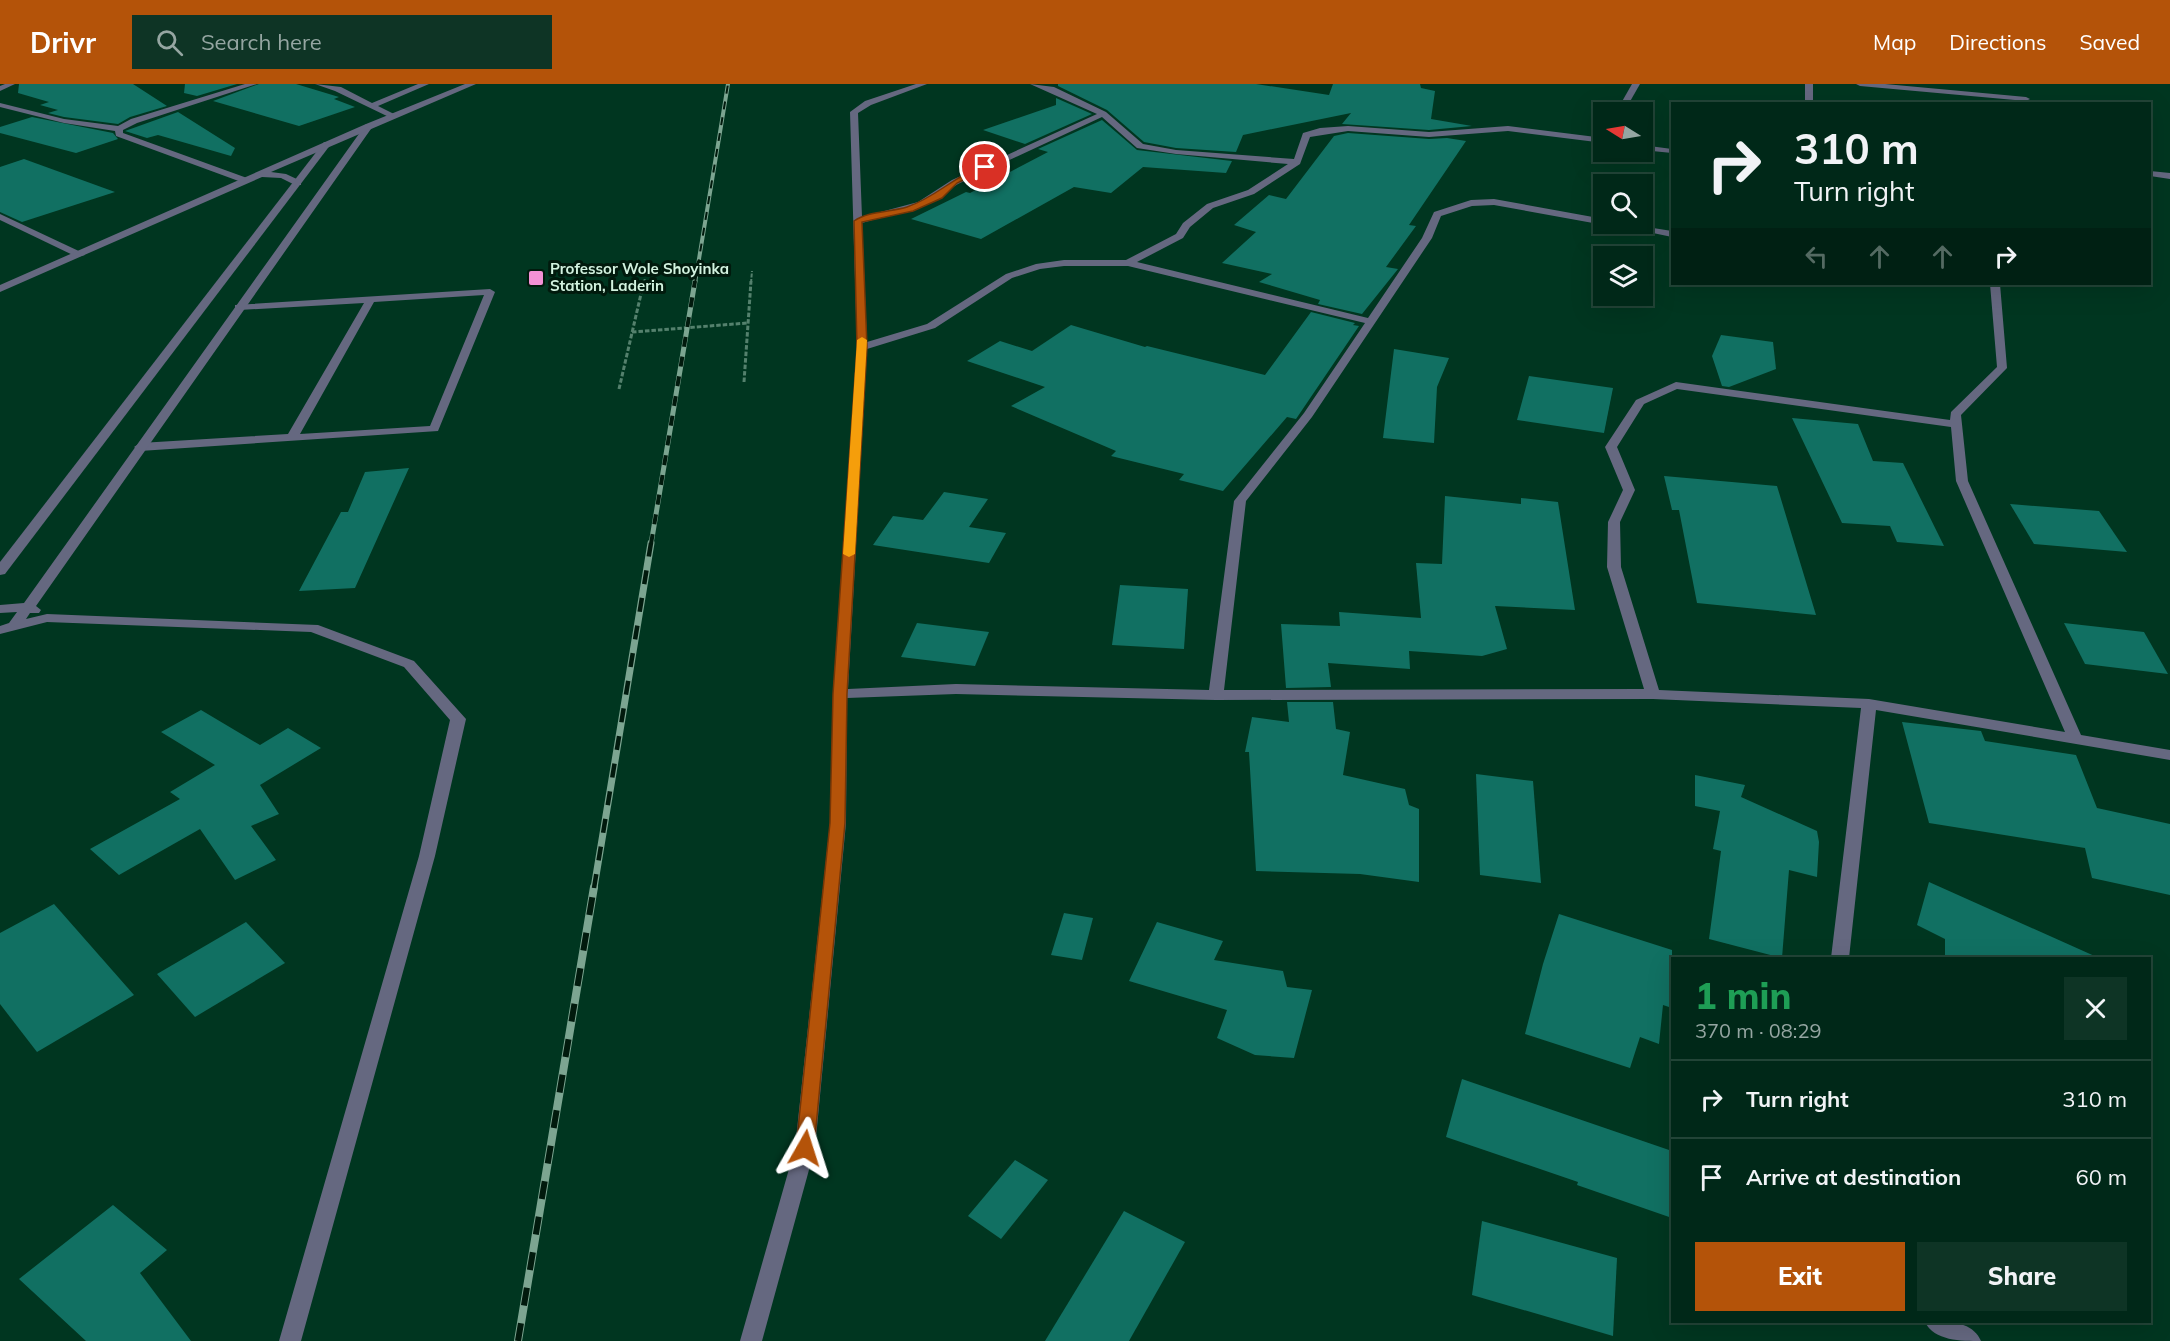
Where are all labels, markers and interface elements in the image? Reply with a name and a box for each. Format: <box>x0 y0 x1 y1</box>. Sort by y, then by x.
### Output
search box <box>132 15 552 69</box>
text: Drivr <box>30 25 96 60</box>
icon: search <box>153 26 186 59</box>
text: Search here <box>201 28 322 56</box>
text: Map <box>1873 29 1916 55</box>
text: Directions <box>1949 29 2046 55</box>
text: Saved <box>2079 29 2140 55</box>
north arrow <box>1593 102 1653 162</box>
map controls <box>1593 102 1653 306</box>
text: 310 m <box>1794 122 1919 175</box>
icon: right <box>1695 126 1773 204</box>
pin <box>959 141 1010 192</box>
icon: arrive <box>968 150 1001 183</box>
button: search <box>1593 174 1653 234</box>
text: Turn right <box>1794 174 1914 208</box>
icon: left <box>1800 240 1833 273</box>
icon: ahead <box>1863 240 1896 273</box>
icon: ahead <box>1926 240 1959 273</box>
icon: right <box>1989 240 2022 273</box>
button: layers <box>1593 246 1653 306</box>
place label: Professor Wole Shoyinka Station, Laderin <box>550 259 729 295</box>
marker: Professor Wole Shoyinka Station, Laderin <box>527 269 545 287</box>
text: 1 min <box>1695 973 1791 1018</box>
button: close <box>2064 977 2127 1040</box>
text: 370 m · 08:29 <box>1695 1018 1821 1043</box>
icon: right <box>1695 1083 1728 1116</box>
text: Turn right <box>1746 1085 1849 1113</box>
text: 310 m <box>2062 1085 2127 1113</box>
position arrow <box>773 1116 837 1180</box>
icon: arrive <box>1695 1161 1728 1194</box>
text: Arrive at destination <box>1746 1163 1961 1191</box>
text: 60 m <box>2076 1163 2127 1191</box>
button: Exit <box>1695 1242 1905 1311</box>
button: Share <box>1917 1242 2127 1311</box>

